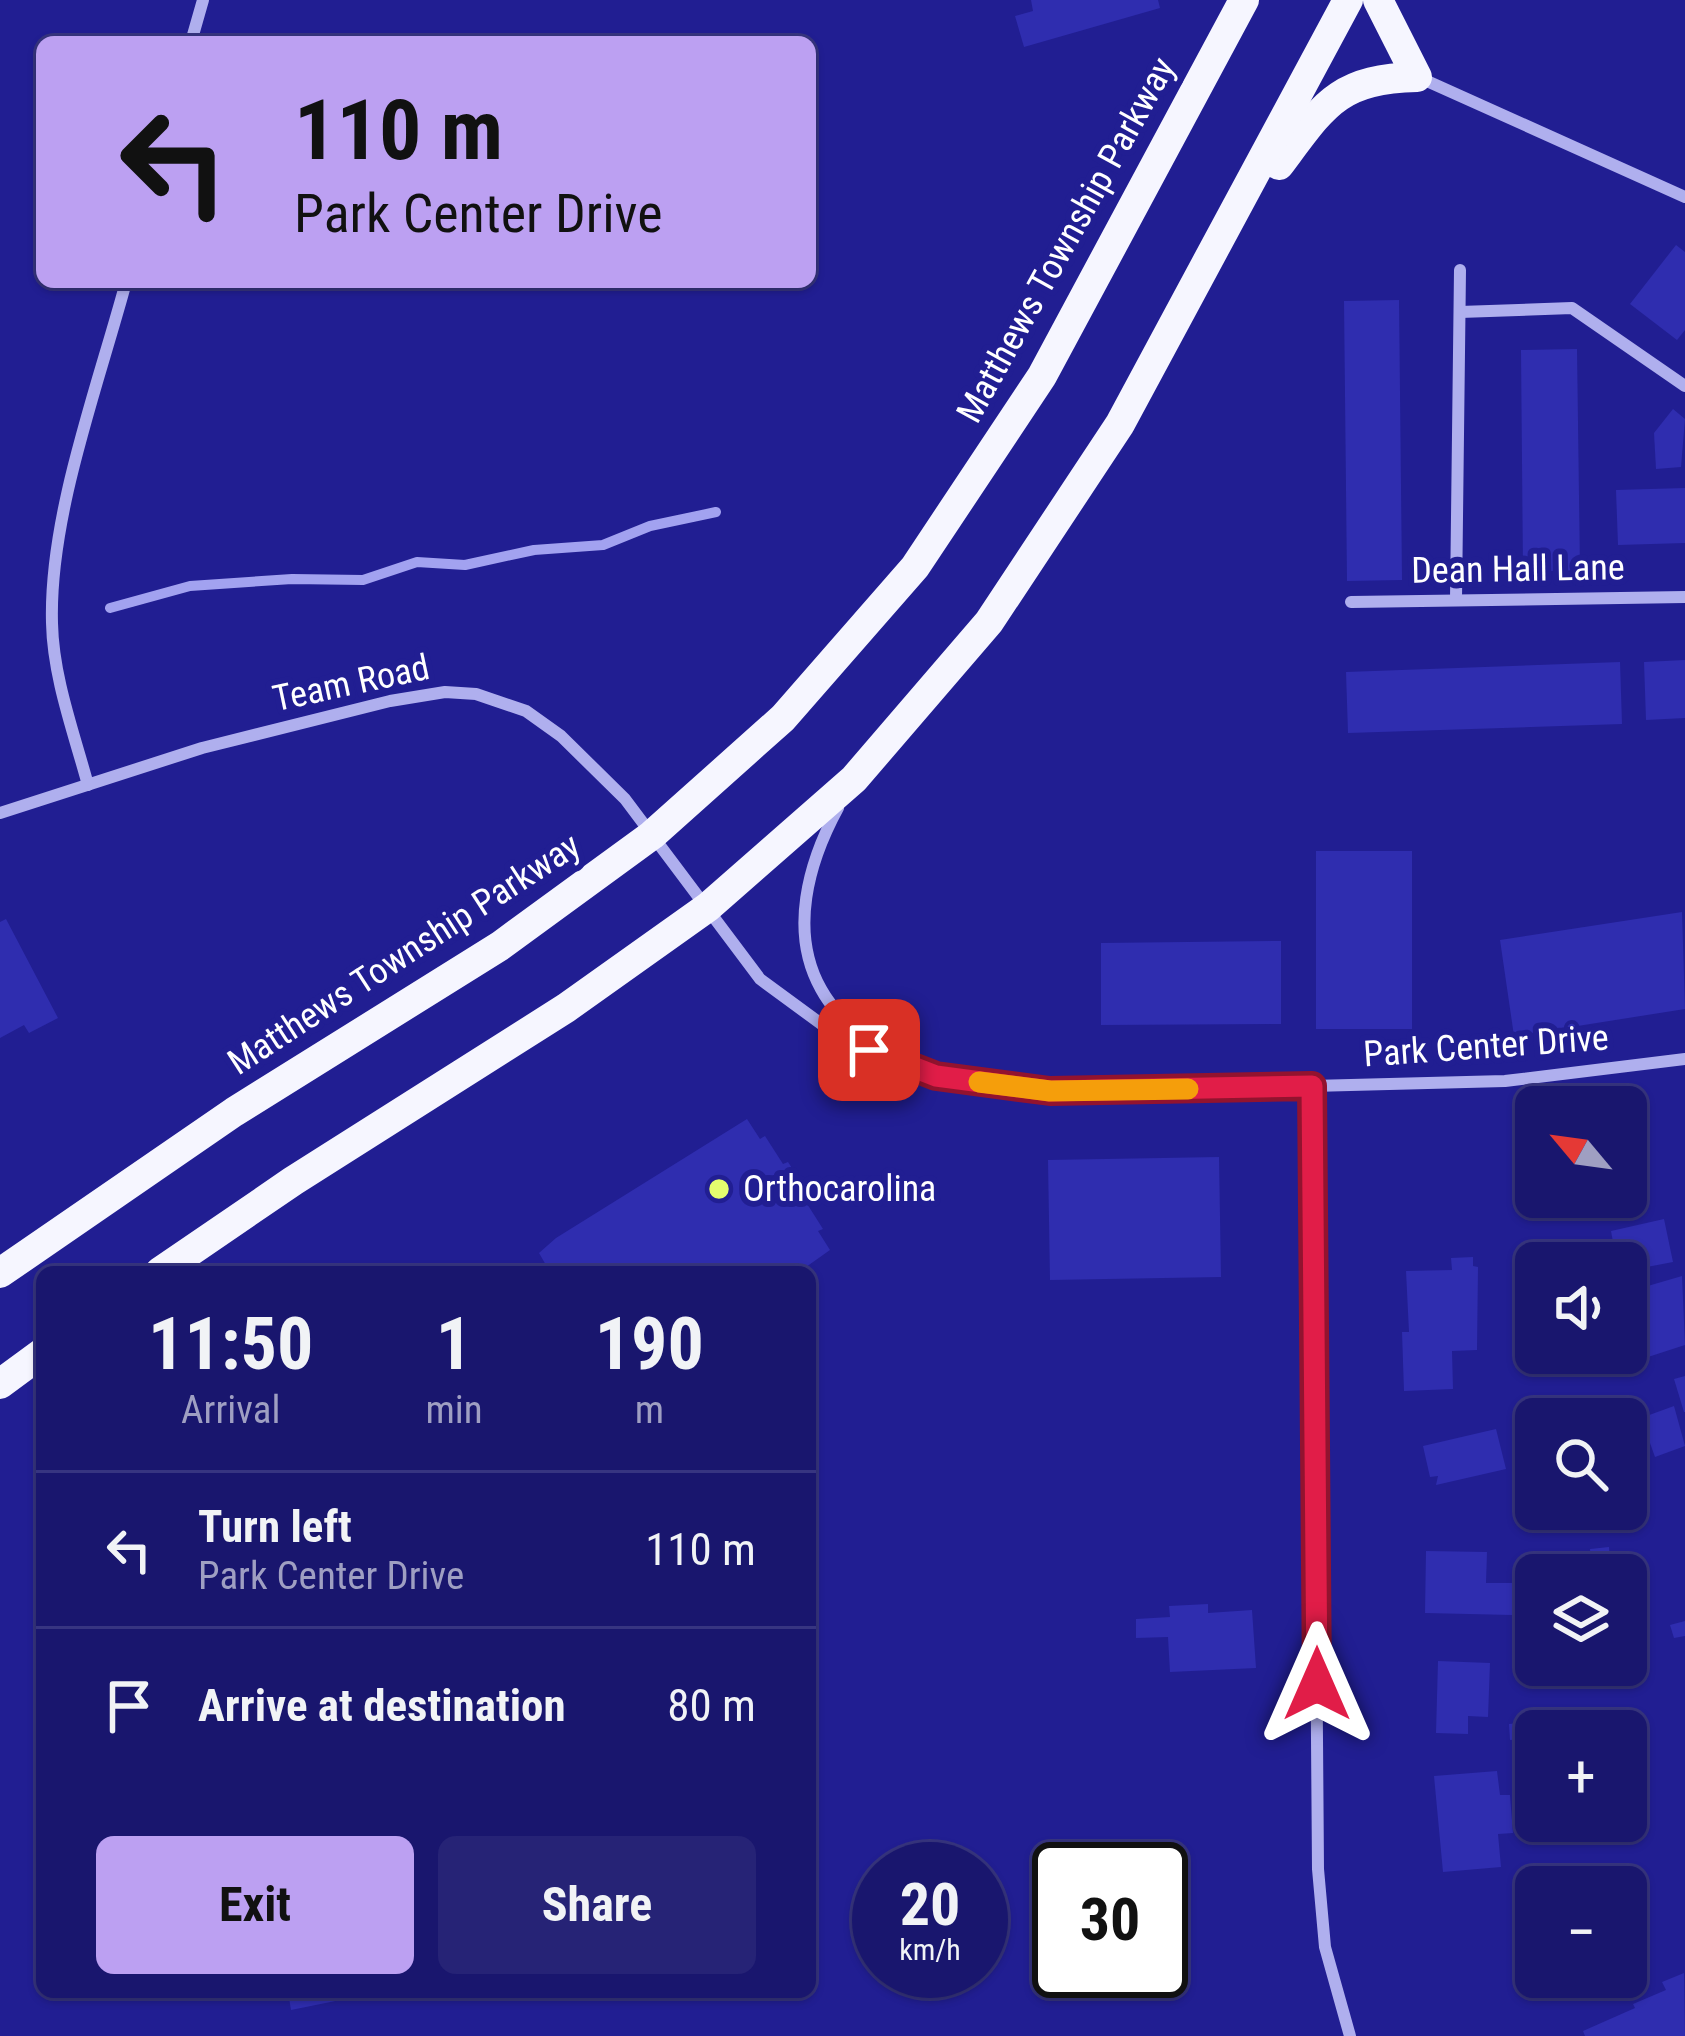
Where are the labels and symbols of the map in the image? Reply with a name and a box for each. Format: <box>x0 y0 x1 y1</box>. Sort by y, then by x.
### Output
street label: Matthews Township Parkway <box>948 50 1184 430</box>
street label: Dean Hall Lane <box>1411 546 1625 592</box>
street label: Team Road <box>269 646 433 720</box>
street label: Matthews Township Parkway <box>220 824 588 1084</box>
pin <box>818 999 920 1101</box>
street label: Park Center Drive <box>1362 1016 1610 1076</box>
north arrow <box>1515 1086 1647 1218</box>
place label: Orthocarolina <box>743 1168 936 1210</box>
marker: Orthocarolina <box>706 1176 732 1202</box>
position arrow <box>1254 1621 1380 1747</box>
speed limit sign: 30 <box>1032 1842 1188 1998</box>

